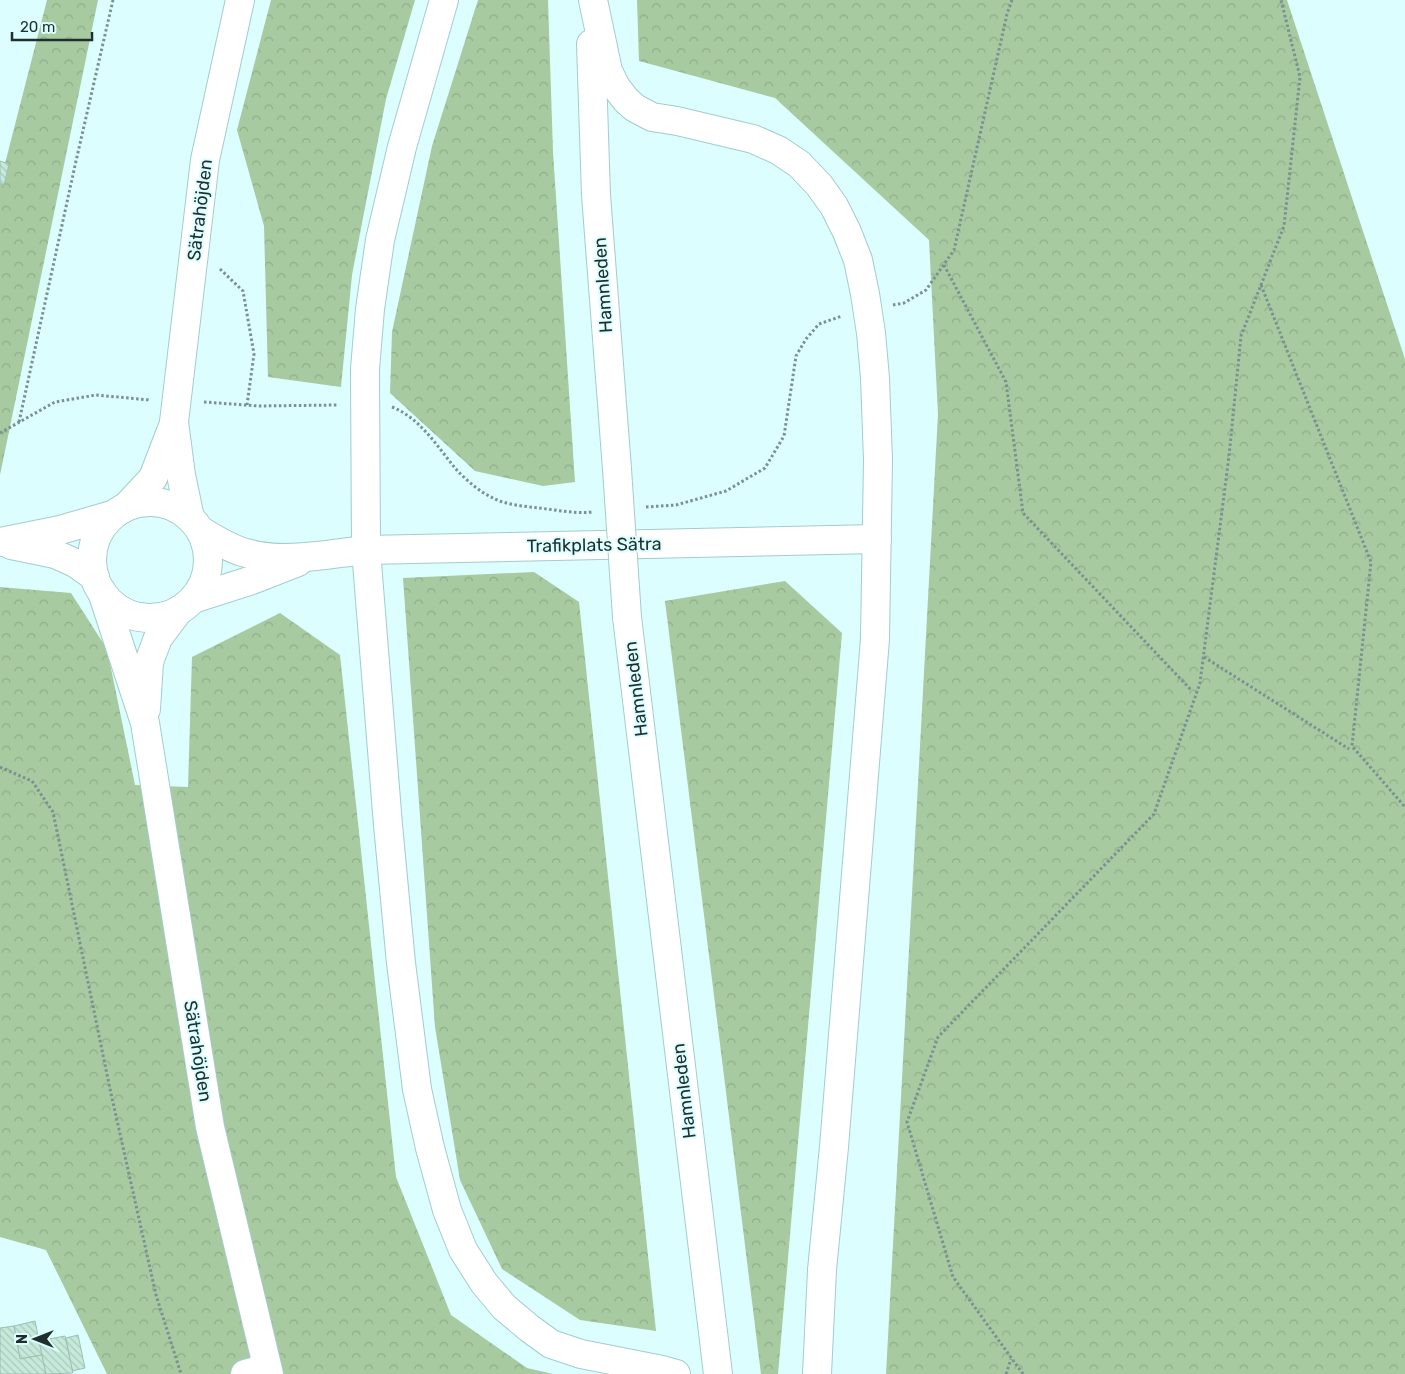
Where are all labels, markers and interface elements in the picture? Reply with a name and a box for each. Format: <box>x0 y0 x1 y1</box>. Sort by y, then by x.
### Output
scale bar <box>12 10 92 42</box>
text: 20 m <box>20 18 55 36</box>
street label: Sätrahöjden <box>183 158 217 262</box>
street label: Hamnleden <box>589 236 617 334</box>
street label: Trafikplats Sätra <box>526 533 662 557</box>
street label: Hamnleden <box>619 640 653 738</box>
street label: Sätrahöjden <box>179 999 217 1103</box>
street label: Hamnleden <box>667 1042 701 1140</box>
north arrow <box>10 1314 60 1364</box>
text: N <box>14 1334 31 1344</box>

